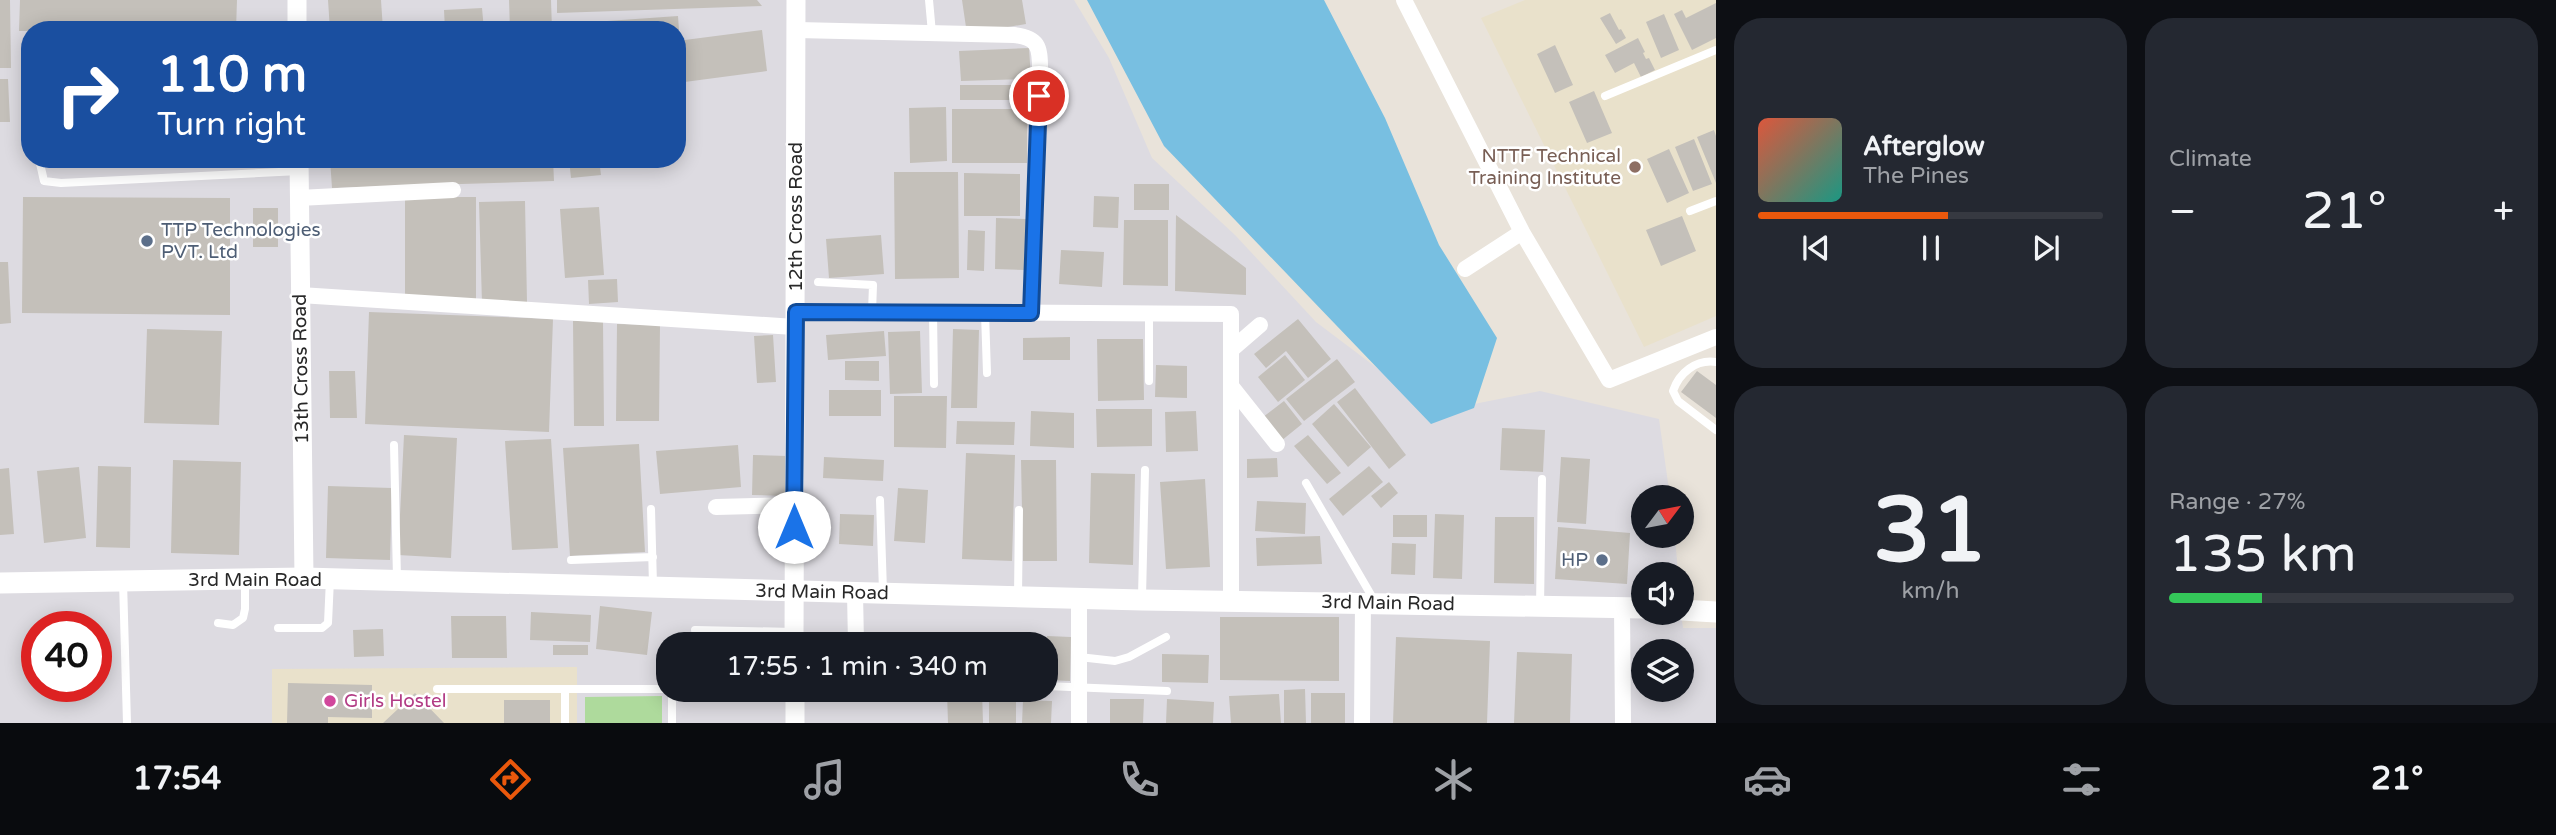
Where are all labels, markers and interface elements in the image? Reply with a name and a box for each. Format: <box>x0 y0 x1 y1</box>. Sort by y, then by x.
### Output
text: 110 m <box>157 46 307 105</box>
icon: right <box>42 49 133 140</box>
pin <box>1009 66 1069 126</box>
icon: arrive <box>1020 77 1058 115</box>
text: Turn right <box>157 106 306 144</box>
text: Afterglow <box>1863 131 1985 162</box>
street label: 12th Cross Road <box>785 142 807 292</box>
place label: NTTF Technical Training Institute <box>1469 145 1621 189</box>
text: Climate <box>2169 145 2252 173</box>
marker: NTTF Technical Training Institute <box>1627 159 1643 175</box>
text: The Pines <box>1863 162 1969 190</box>
text: 21° <box>2302 180 2387 243</box>
text: − <box>2169 189 2196 235</box>
text: + <box>2493 189 2514 235</box>
place label: TTP Technologies PVT. Ltd <box>161 219 321 263</box>
icon: previous <box>1797 229 1835 267</box>
icon: pause <box>1912 229 1950 267</box>
icon: next <box>2027 229 2065 267</box>
marker: TTP Technologies PVT. Ltd <box>139 233 155 249</box>
street label: 13th Cross Road <box>289 294 313 444</box>
text: 31 <box>1873 476 1988 586</box>
north arrow <box>1631 485 1694 548</box>
map controls <box>1631 485 1694 702</box>
text: Range · 27% <box>2169 488 2305 516</box>
position arrow <box>757 490 831 564</box>
text: 135 km <box>2169 523 2357 586</box>
place label: HP <box>1561 549 1588 571</box>
marker: HP <box>1594 552 1610 568</box>
button: sound <box>1631 562 1694 625</box>
street label: 3rd Main Road <box>188 569 322 591</box>
text: km/h <box>1902 577 1959 605</box>
street label: 3rd Main Road <box>755 580 889 604</box>
street label: 3rd Main Road <box>1321 591 1455 615</box>
speed limit sign: 40 <box>21 611 112 702</box>
button: layers <box>1631 639 1694 702</box>
text: 17:55 · 1 min · 340 m <box>726 651 988 682</box>
place label: Girls Hostel <box>344 690 446 712</box>
marker: Girls Hostel <box>322 693 338 709</box>
icon: directions <box>486 755 535 804</box>
icon: music <box>800 755 849 804</box>
icon: phone <box>1115 755 1164 804</box>
icon: climate <box>1429 755 1478 804</box>
icon: car <box>1743 755 1792 804</box>
icon: filters <box>2057 755 2106 804</box>
text: 17:54 <box>133 760 221 798</box>
text: 21° <box>2371 760 2423 798</box>

